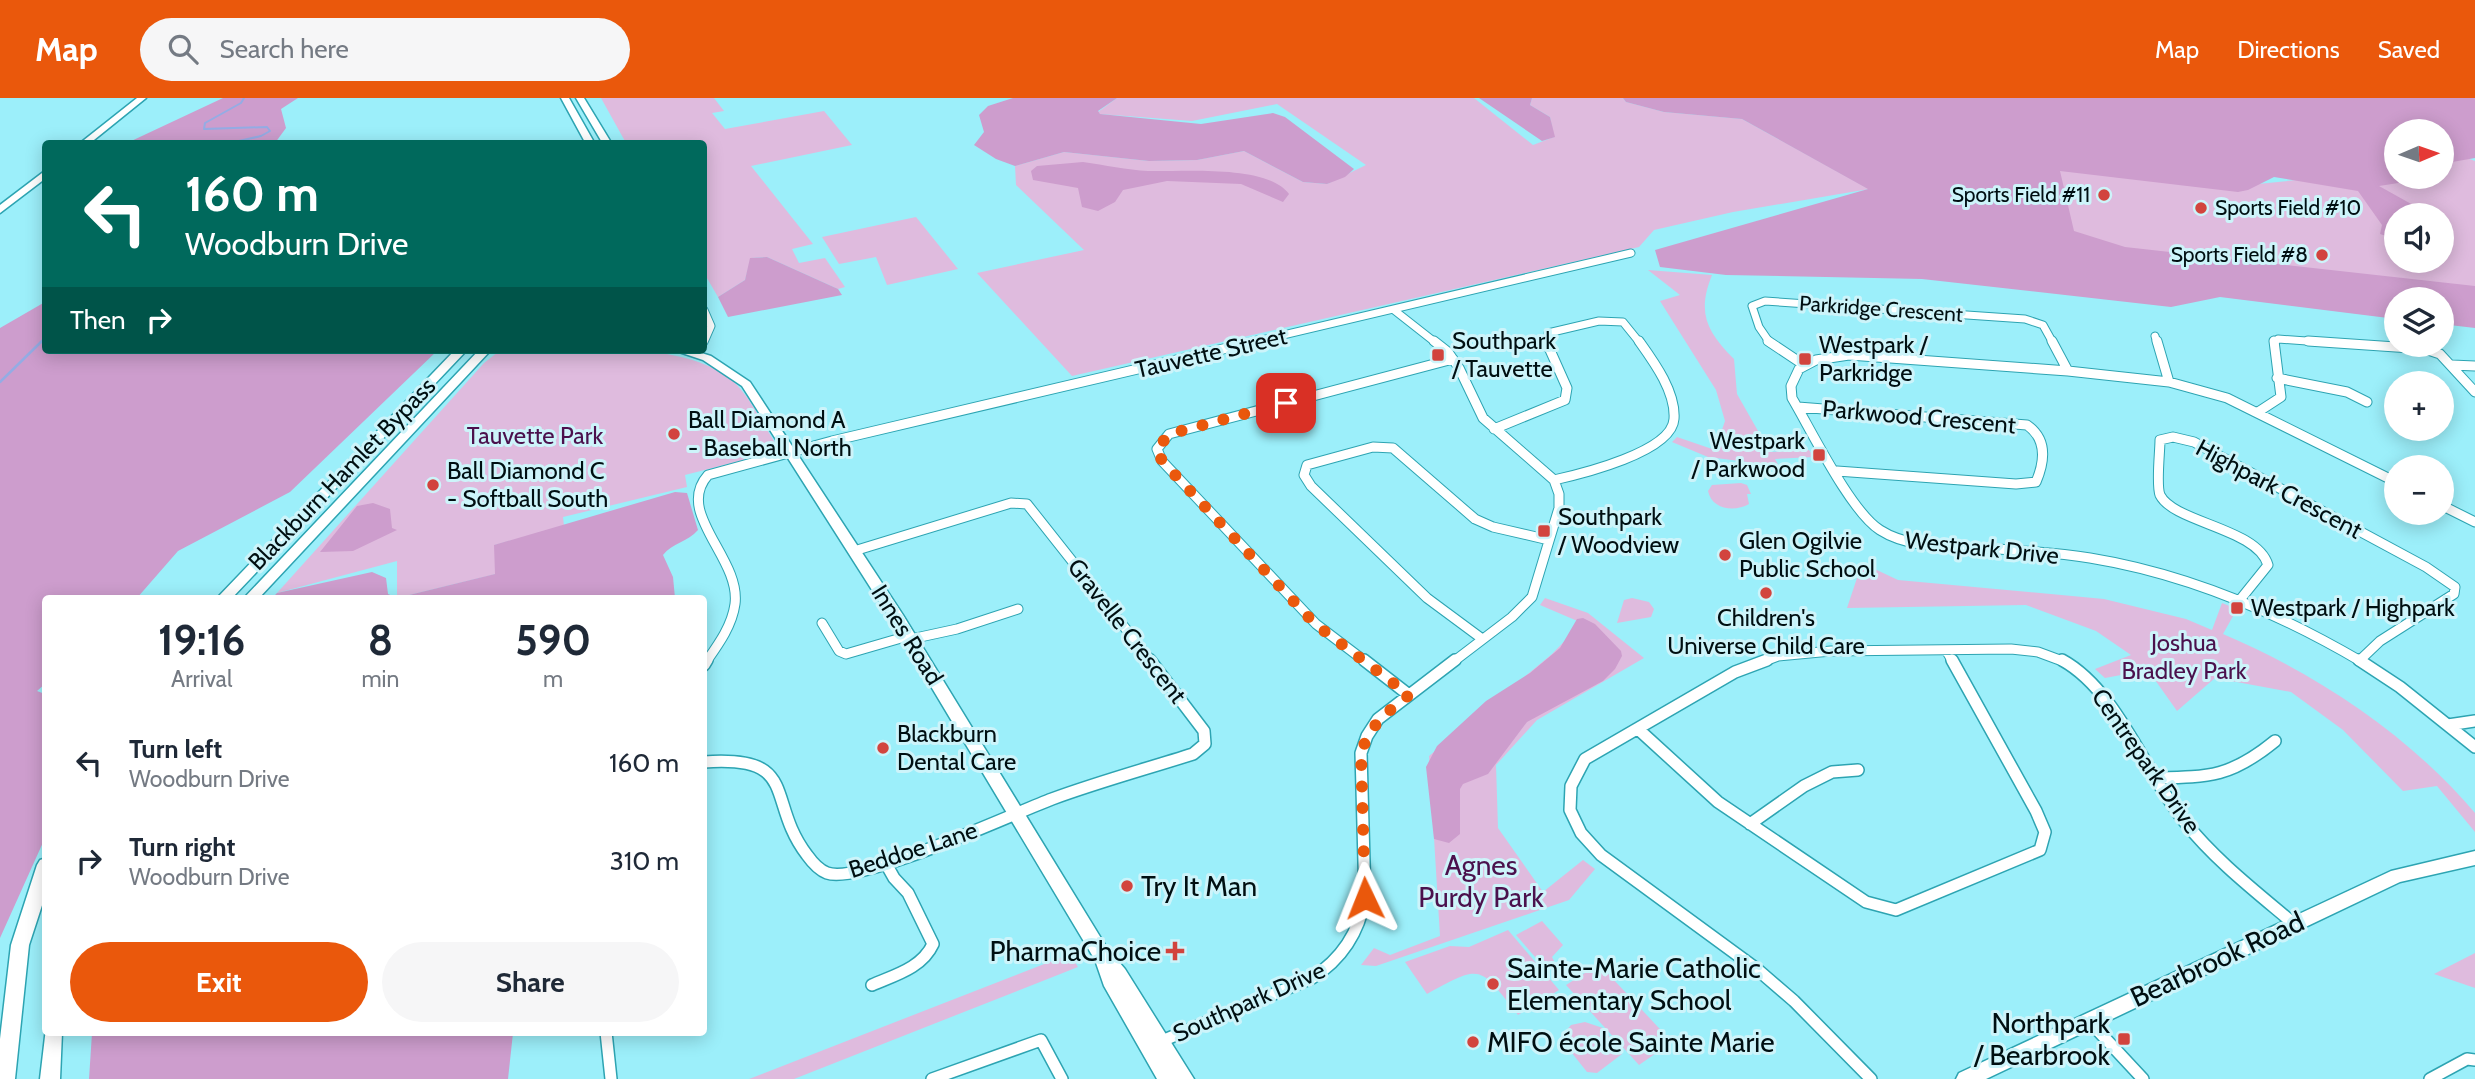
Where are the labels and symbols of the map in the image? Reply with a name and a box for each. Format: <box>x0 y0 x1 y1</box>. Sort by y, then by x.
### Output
north arrow <box>2384 119 2454 189</box>
place label: Sports Field #11 <box>1952 182 2090 207</box>
marker: Sports Field #11 <box>2096 187 2112 203</box>
place label: Sports Field #10 <box>2215 195 2361 220</box>
marker: Sports Field #10 <box>2193 200 2209 216</box>
place label: Sports Field #8 <box>2171 242 2308 267</box>
marker: Sports Field #8 <box>2314 247 2330 263</box>
street label: Parkridge Crescent <box>1798 290 1964 327</box>
street label: Tauvette Street <box>1132 321 1290 384</box>
place label: Southpark / Tauvette <box>1451 326 1556 383</box>
place label: Westpark / Parkridge <box>1819 330 1929 387</box>
marker: Southpark / Tauvette <box>1430 347 1446 363</box>
marker: Westpark / Parkridge <box>1797 351 1813 367</box>
street label: Blackburn Hamlet Bypass <box>242 371 441 576</box>
pin <box>1256 373 1316 433</box>
street label: Parkwood Crescent <box>1821 394 2017 439</box>
place label: Ball Diamond A - Baseball North <box>688 405 852 462</box>
park label: Tauvette Park <box>467 421 603 450</box>
marker: Ball Diamond A - Baseball North <box>666 426 682 442</box>
place label: Westpark / Parkwood <box>1691 426 1805 483</box>
street label: Highpark Crescent <box>2191 433 2367 545</box>
marker: Westpark / Parkwood <box>1811 447 1827 463</box>
place label: Ball Diamond C - Softball South <box>447 456 608 513</box>
marker: Ball Diamond C - Softball South <box>425 477 441 493</box>
place label: Southpark / Woodview <box>1557 502 1680 559</box>
marker: Southpark / Woodview <box>1536 523 1552 539</box>
street label: Westpark Drive <box>1904 525 2060 570</box>
place label: Glen Ogilvie Public School <box>1739 526 1876 583</box>
marker: Glen Ogilvie Public School <box>1717 547 1733 563</box>
street label: Gravelle Crescent <box>1062 553 1193 709</box>
street label: Innes Road <box>865 579 950 690</box>
marker: Children's Universe Child Care <box>1758 585 1774 601</box>
place label: Westpark / Highpark <box>2251 593 2455 622</box>
marker: Westpark / Highpark <box>2229 600 2245 616</box>
place label: Children's Universe Child Care <box>1667 603 1865 660</box>
park label: Joshua Bradley Park <box>2122 628 2247 685</box>
street label: Centrepark Drive <box>2086 683 2207 839</box>
place label: Blackburn Dental Care <box>897 719 1016 776</box>
marker: Blackburn Dental Care <box>875 740 891 756</box>
street label: Beddoe Lane <box>845 815 981 884</box>
park label: Agnes Purdy Park <box>1418 848 1544 914</box>
position arrow <box>1328 861 1402 935</box>
place label: Try It Man <box>1141 869 1257 903</box>
marker: Try It Man <box>1119 878 1135 894</box>
street label: Bearbrook Road <box>2125 904 2309 1014</box>
place label: PharmaChoice <box>990 934 1161 968</box>
marker: PharmaChoice <box>1167 943 1183 959</box>
place label: Sainte-Marie Catholic Elementary School <box>1507 951 1761 1017</box>
street label: Southpark Drive <box>1168 955 1329 1048</box>
marker: Sainte-Marie Catholic Elementary School <box>1485 976 1501 992</box>
place label: Northpark / Bearbrook <box>1973 1006 2110 1072</box>
place label: MIFO école Sainte Marie <box>1487 1025 1775 1059</box>
marker: Northpark / Bearbrook <box>2116 1031 2132 1047</box>
marker: MIFO école Sainte Marie <box>1465 1034 1481 1050</box>

